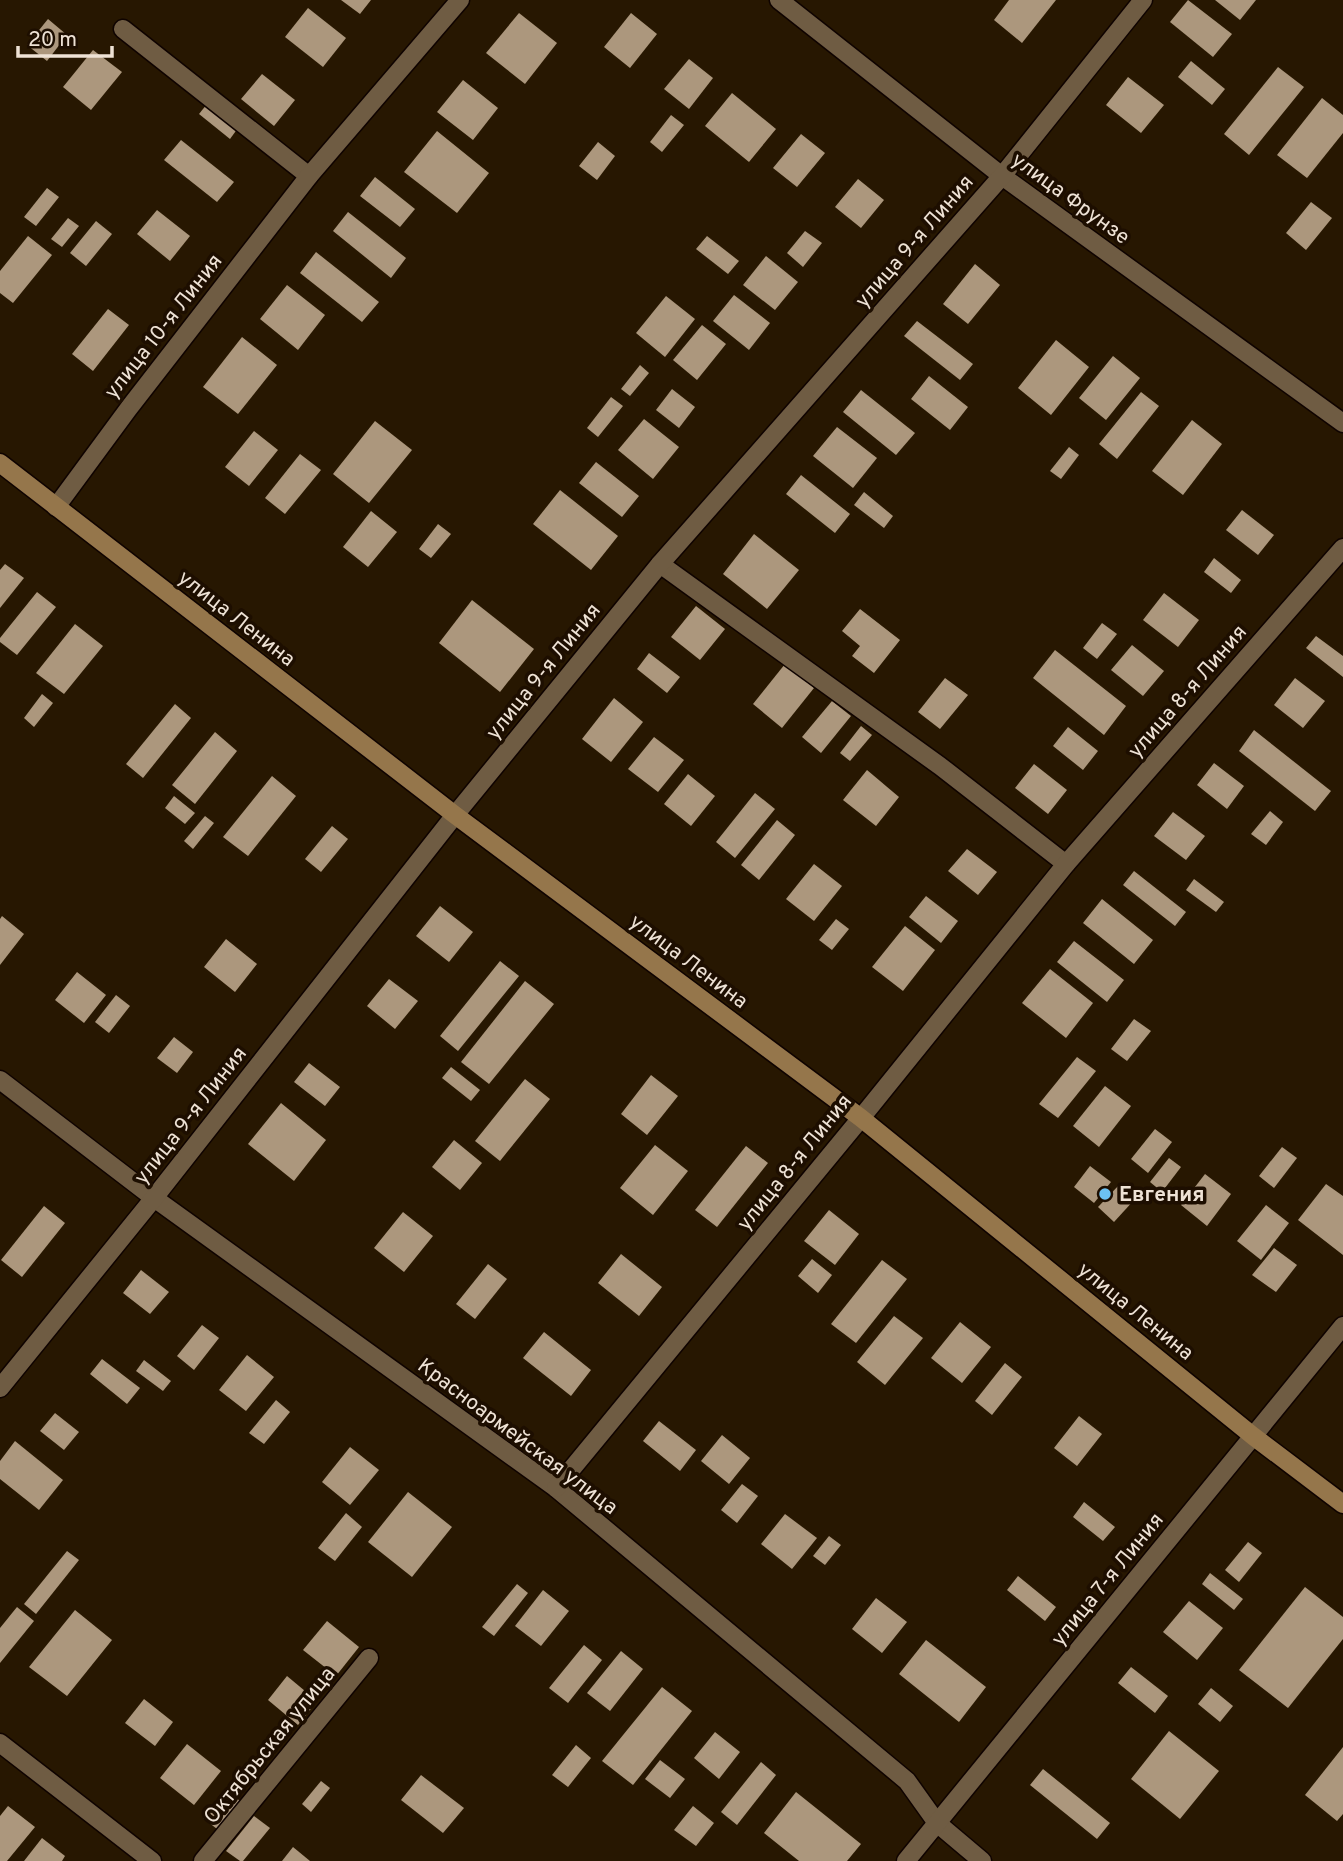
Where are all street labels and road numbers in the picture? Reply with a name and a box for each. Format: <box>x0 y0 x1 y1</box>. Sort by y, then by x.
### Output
street label: улица Фрунзе <box>1006 147 1135 251</box>
street label: улица 9-я Линия <box>850 170 980 314</box>
street label: улица 10-я Линия <box>99 249 229 405</box>
street label: улица Ленина <box>172 565 300 673</box>
street label: улица 9-я Линия <box>481 598 608 746</box>
street label: улица 8-я Линия <box>1123 620 1253 764</box>
street label: улица Ленина <box>623 909 753 1016</box>
street label: улица 9-я Линия <box>129 1041 254 1190</box>
street label: улица 8-я Линия <box>732 1089 859 1237</box>
street label: улица Ленина <box>1072 1257 1199 1367</box>
street label: Красноармейская улица <box>412 1353 623 1521</box>
street label: улица 7-я Линия <box>1046 1508 1170 1652</box>
street label: Октябрьская улица <box>198 1662 342 1830</box>

